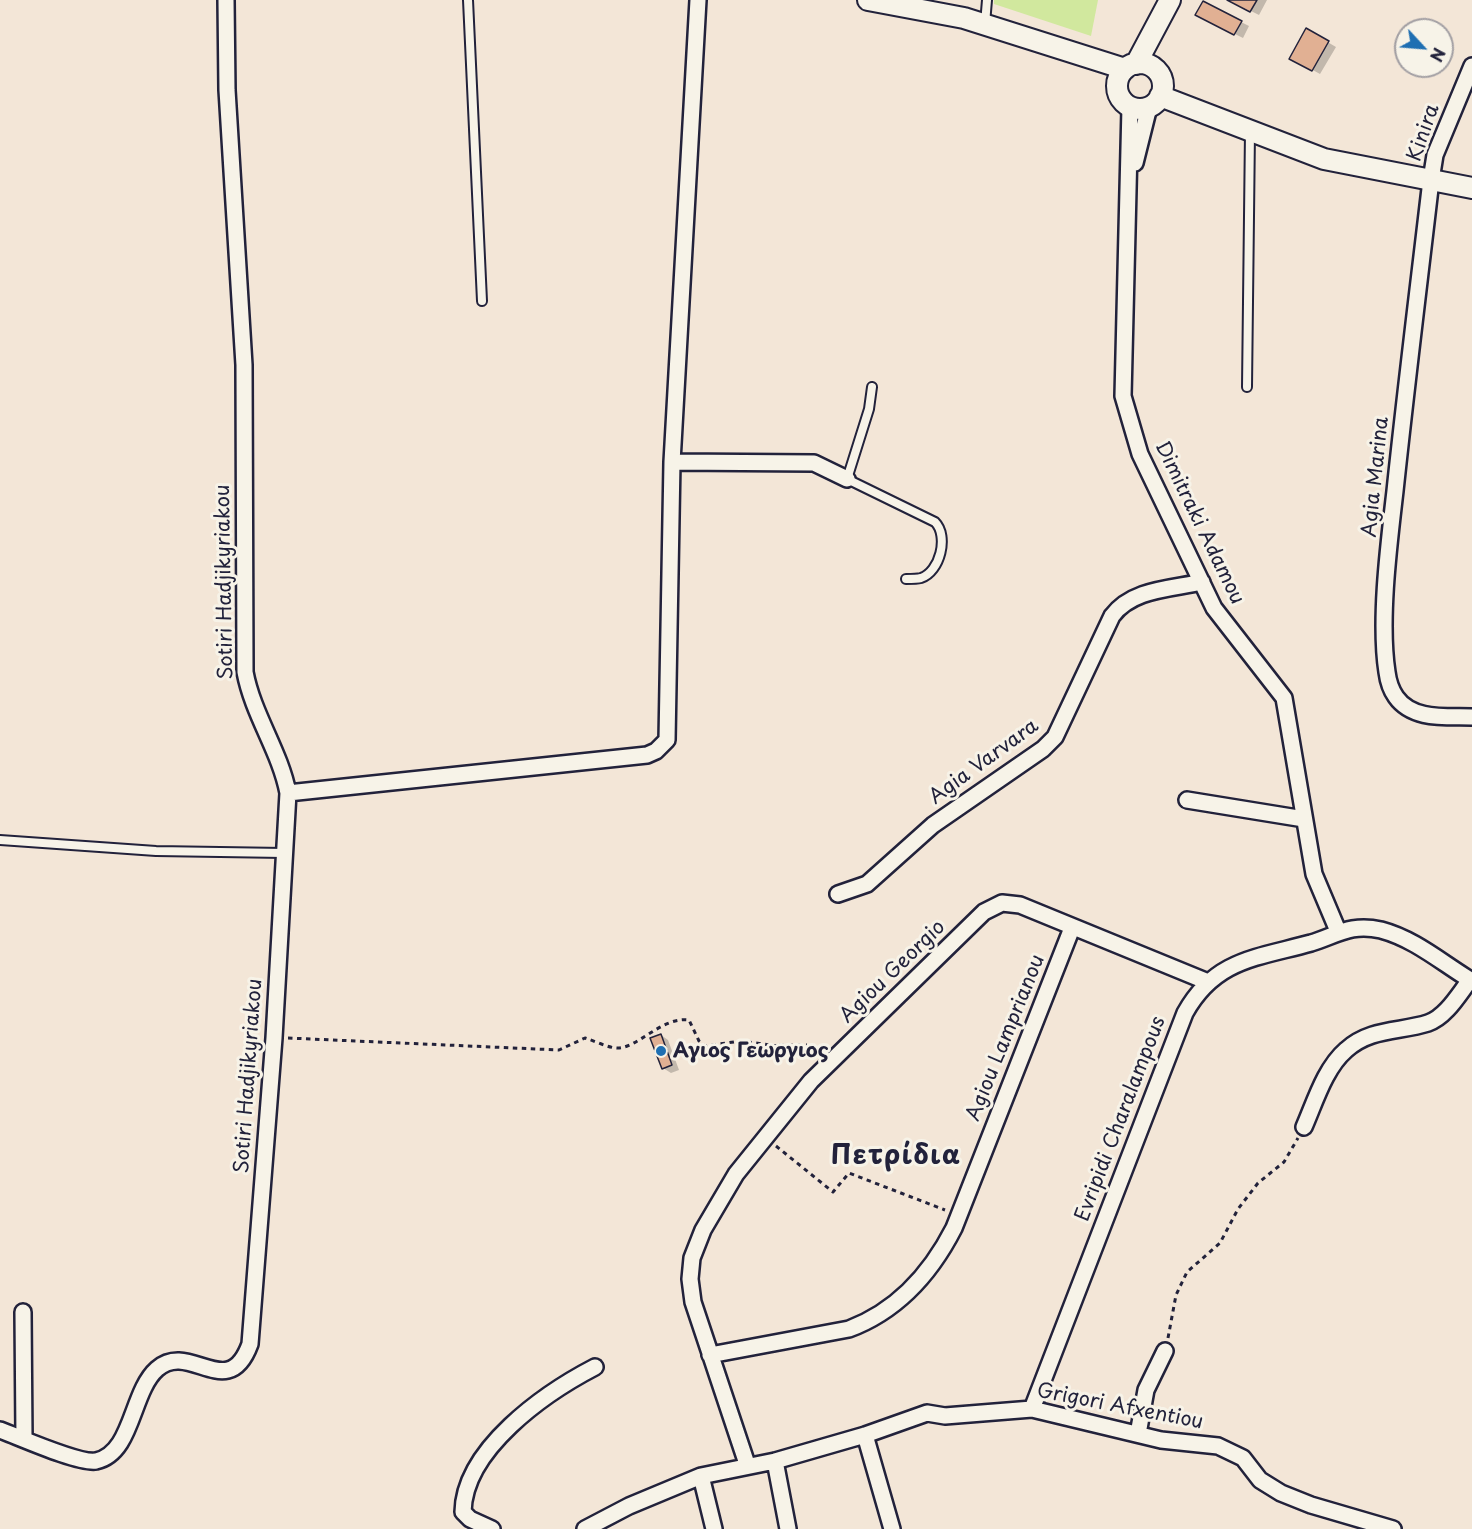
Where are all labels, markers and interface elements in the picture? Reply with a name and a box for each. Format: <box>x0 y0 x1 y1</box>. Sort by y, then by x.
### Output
north arrow <box>1394 18 1454 78</box>
text: N <box>1425 44 1452 66</box>
street label: Kinira <box>1403 101 1445 165</box>
street label: Agia Marina <box>1358 416 1394 538</box>
street label: Dimitraki Adamou <box>1149 438 1249 608</box>
street label: Sotiri Hadjikyriakou <box>211 484 239 680</box>
street label: Agia Varvara <box>925 714 1043 810</box>
street label: Agiou Georgio <box>835 916 951 1028</box>
street label: Agiou Lamprianou <box>962 951 1050 1125</box>
street label: Sotiri Hadjikyriakou <box>230 978 268 1174</box>
street label: Evripidi Charalampous <box>1071 1013 1171 1225</box>
place label: Αγιος Γεωργιος <box>673 1039 829 1063</box>
marker: Αγιος Γεωργιος <box>654 1044 668 1058</box>
district label: Πετρίδια <box>830 1141 962 1173</box>
street label: Grigori Afxentiou <box>1035 1379 1205 1435</box>

